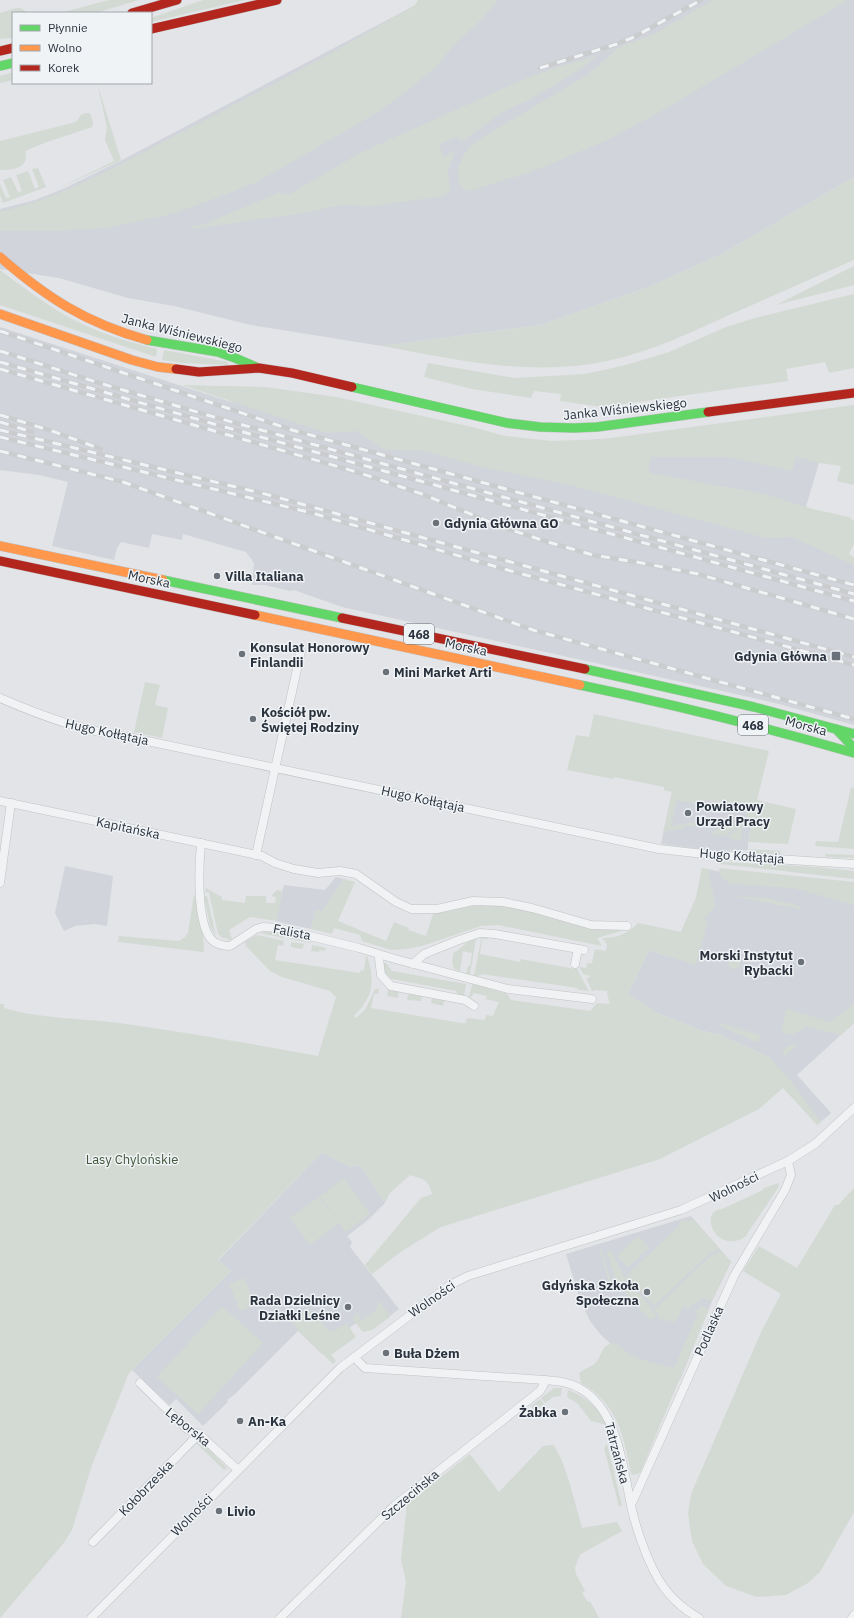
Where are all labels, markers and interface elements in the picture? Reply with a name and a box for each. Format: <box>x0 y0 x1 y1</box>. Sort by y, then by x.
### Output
legend <box>12 12 152 84</box>
text: Płynnie <box>48 20 88 35</box>
text: Wolno <box>48 40 82 55</box>
text: Korek <box>48 60 80 75</box>
street label: Janka Wiśniewskiego <box>120 310 244 356</box>
street label: Janka Wiśniewskiego <box>562 394 688 424</box>
place label: Gdynia Główna GO <box>444 515 559 532</box>
marker: Gdynia Główna GO <box>431 518 441 528</box>
street label: Morska <box>126 566 172 592</box>
place label: Villa Italiana <box>225 568 304 585</box>
marker: Villa Italiana <box>212 571 222 581</box>
road number: 468 <box>404 624 434 644</box>
street label: Morska <box>443 634 489 660</box>
place label: Konsulat Honorowy Finlandii <box>250 639 370 671</box>
place label: Gdynia Główna <box>734 648 827 665</box>
marker: Konsulat Honorowy Finlandii <box>237 649 247 659</box>
marker: Gdynia Główna <box>830 650 842 662</box>
place label: Mini Market Arti <box>394 664 492 681</box>
marker: Mini Market Arti <box>381 667 391 677</box>
place label: Kościół pw. Świętej Rodziny <box>261 704 359 736</box>
street label: Morska <box>783 712 829 740</box>
marker: Kościół pw. Świętej Rodziny <box>248 714 258 724</box>
street label: Hugo Kołłątaja <box>64 715 150 749</box>
road number: 468 <box>738 715 768 735</box>
street label: Hugo Kołłątaja <box>380 782 466 816</box>
place label: Powiatowy Urząd Pracy <box>696 798 770 830</box>
marker: Powiatowy Urząd Pracy <box>683 808 693 818</box>
street label: Kapitańska <box>95 813 161 843</box>
street label: Hugo Kołłątaja <box>699 845 785 867</box>
street label: Falista <box>272 920 312 944</box>
place label: Morski Instytut Rybacki <box>699 947 793 979</box>
marker: Morski Instytut Rybacki <box>796 957 806 967</box>
park label: Lasy Chylońskie <box>86 1151 178 1168</box>
street label: Wolności <box>706 1168 762 1206</box>
street label: Wolności <box>405 1277 459 1321</box>
place label: Gdyńska Szkoła Społeczna <box>542 1277 639 1309</box>
marker: Gdyńska Szkoła Społeczna <box>642 1287 652 1297</box>
place label: Rada Dzielnicy Działki Leśne <box>250 1292 340 1324</box>
marker: Rada Dzielnicy Działki Leśne <box>343 1302 353 1312</box>
street label: Podlaska <box>690 1303 728 1359</box>
place label: Buła Dżem <box>394 1345 460 1362</box>
marker: Buła Dżem <box>381 1348 391 1358</box>
street label: Lęborska <box>162 1404 214 1450</box>
place label: Żabka <box>519 1404 557 1421</box>
marker: Żabka <box>560 1407 570 1417</box>
place label: An-Ka <box>248 1413 286 1430</box>
marker: An-Ka <box>235 1416 245 1426</box>
street label: Tatrzańska <box>601 1420 633 1486</box>
street label: Kołobrzeska <box>115 1456 177 1520</box>
street label: Szczecińska <box>378 1466 442 1524</box>
street label: Wolności <box>167 1490 217 1540</box>
place label: Livio <box>227 1503 256 1520</box>
marker: Livio <box>214 1506 224 1516</box>

